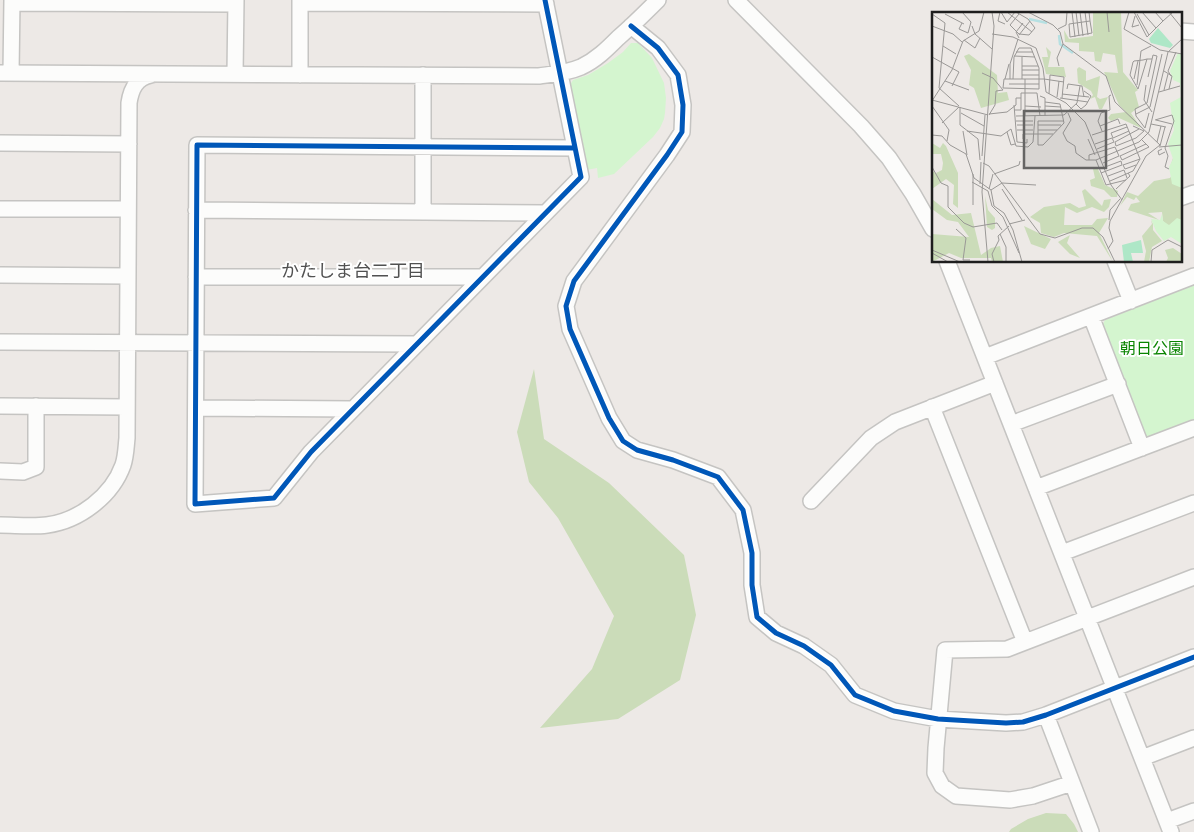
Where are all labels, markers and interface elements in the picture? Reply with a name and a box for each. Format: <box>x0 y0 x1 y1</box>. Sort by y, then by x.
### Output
inset map <box>932 12 1182 262</box>
district label: かたしま台二丁目 <box>281 260 425 282</box>
park label: 朝日公園 <box>1120 339 1184 359</box>

